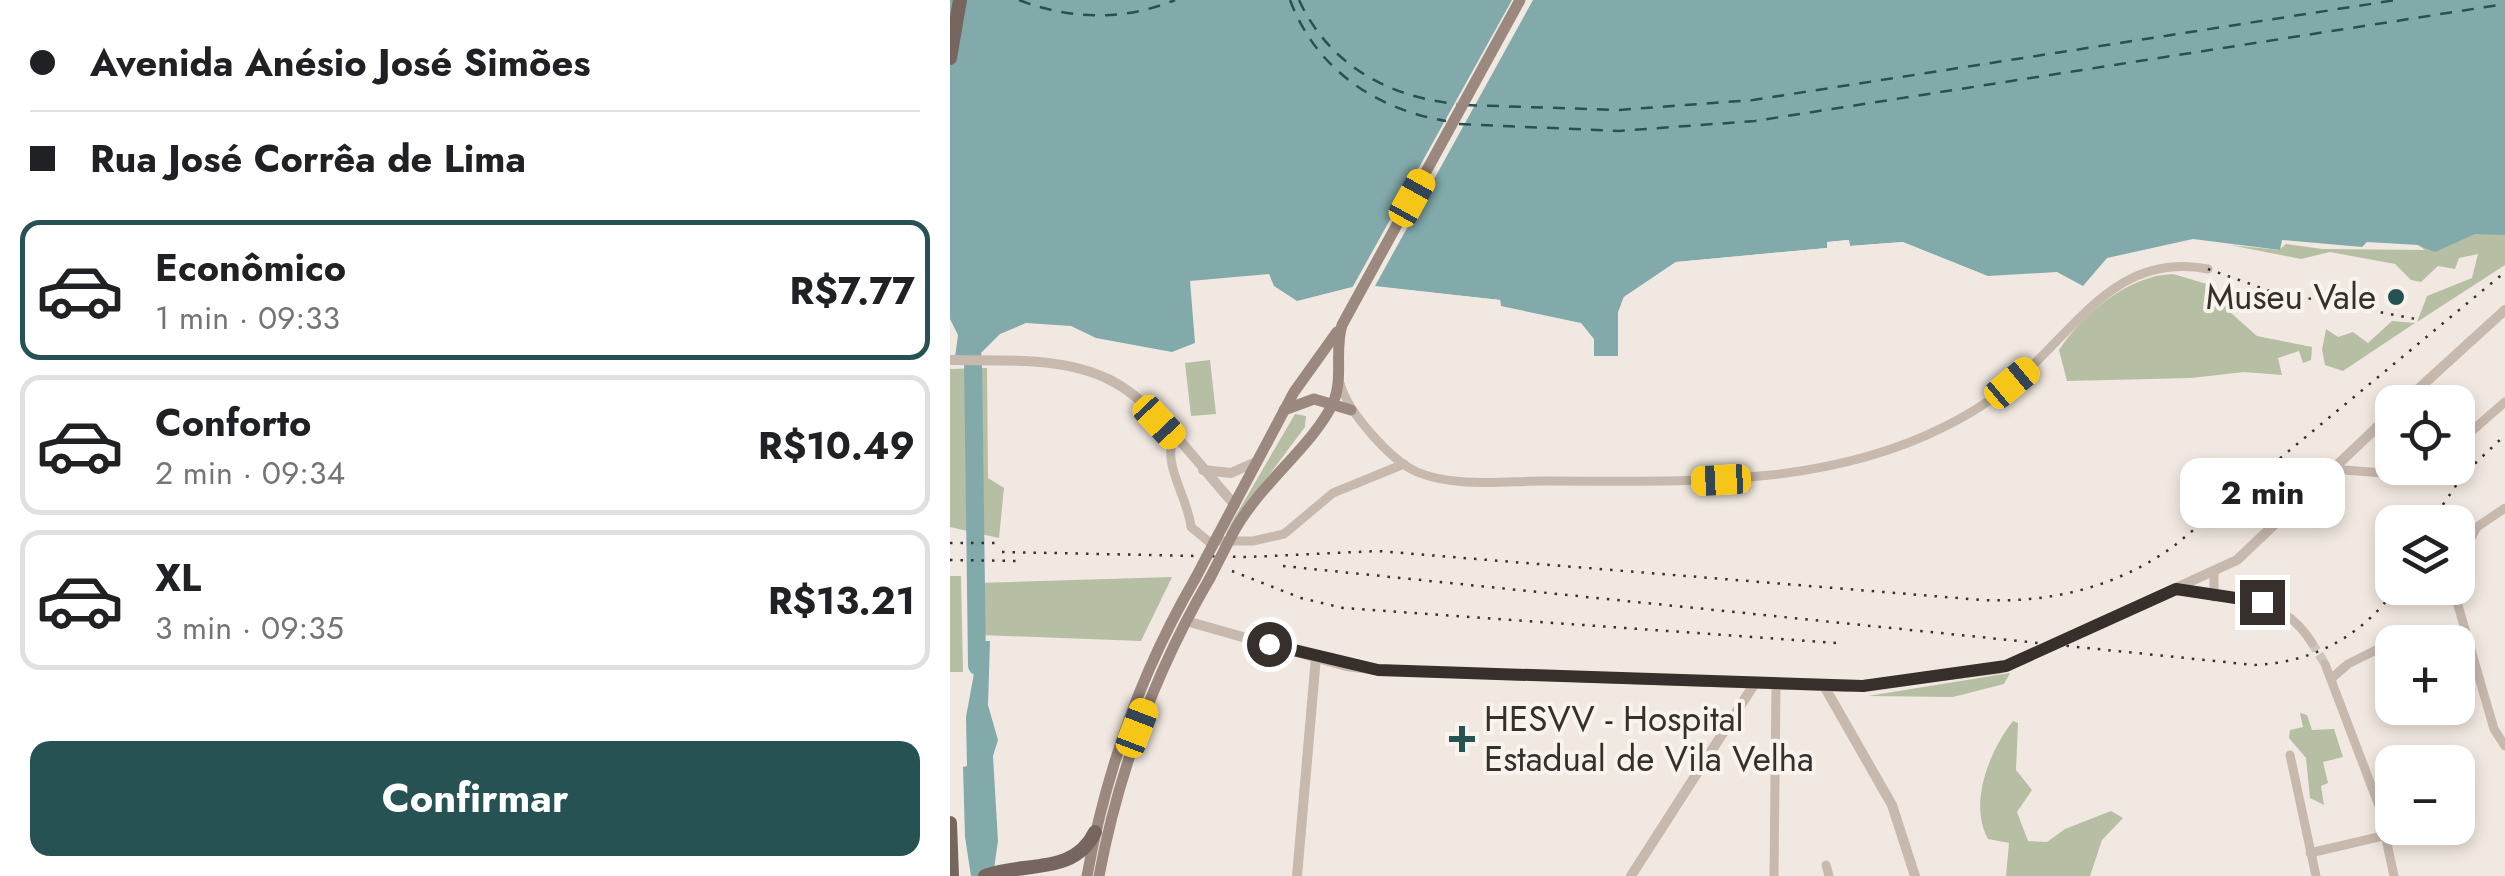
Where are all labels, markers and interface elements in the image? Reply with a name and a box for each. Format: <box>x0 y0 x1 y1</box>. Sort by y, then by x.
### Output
text: Avenida Anésio José Simões <box>90 35 591 90</box>
text: Rua José Corrêa de Lima <box>90 131 526 186</box>
car <box>1384 164 1440 232</box>
text: Econômico <box>155 240 346 295</box>
icon: car <box>35 245 125 335</box>
text: R$7.77 <box>790 263 915 318</box>
place label: Museu Vale <box>2206 272 2376 322</box>
marker: Museu Vale <box>2385 286 2407 308</box>
text: 1 min · 09:33 <box>155 295 340 341</box>
car <box>1979 352 2045 414</box>
map controls <box>2375 385 2475 845</box>
button: locate <box>2375 385 2475 485</box>
car <box>1128 390 1190 454</box>
text: Conforto <box>155 395 312 450</box>
icon: car <box>35 400 125 490</box>
text: R$10.49 <box>758 418 915 473</box>
text: 2 min · 09:34 <box>155 450 345 496</box>
callout: 2 min <box>2180 457 2344 527</box>
car <box>1690 463 1752 497</box>
text: 2 min <box>2220 470 2305 516</box>
button: layers <box>2375 505 2475 605</box>
text: XL <box>155 550 201 605</box>
icon: car <box>35 555 125 645</box>
text: R$13.21 <box>768 573 915 628</box>
route end <box>2240 580 2285 625</box>
text: 3 min · 09:35 <box>155 605 344 651</box>
route start <box>1247 622 1292 667</box>
button: + <box>2375 625 2475 725</box>
place label: HESVV - Hospital Estadual de Vila Velha <box>1484 694 1814 784</box>
car <box>1112 695 1162 761</box>
marker: HESVV - Hospital Estadual de Vila Velha <box>1449 726 1475 752</box>
button: Confirmar <box>30 741 920 856</box>
button: − <box>2375 745 2475 845</box>

